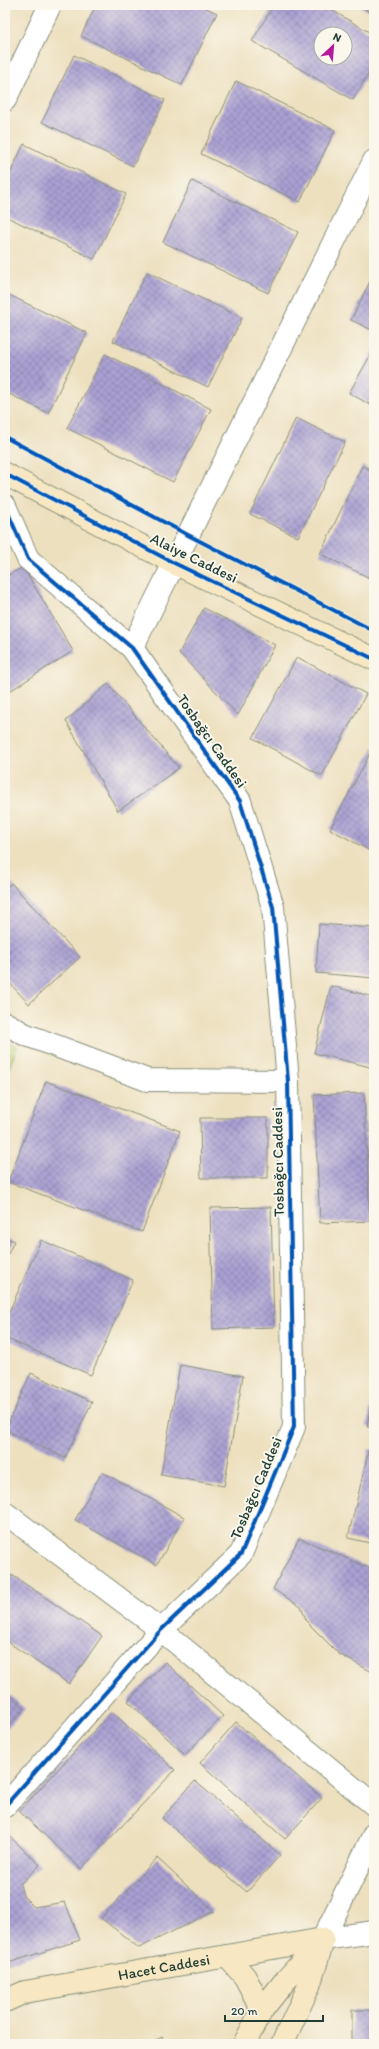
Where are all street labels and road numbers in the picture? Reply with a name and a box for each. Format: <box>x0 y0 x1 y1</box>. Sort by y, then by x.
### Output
street label: Alaiye Caddesi <box>148 529 240 587</box>
street label: Tosbağcı Caddesi <box>173 691 251 791</box>
street label: Tosbağcı Caddesi <box>268 1107 288 1217</box>
street label: Tosbağcı Caddesi <box>226 1434 286 1542</box>
street label: Hacet Caddesi <box>117 1950 211 1984</box>

